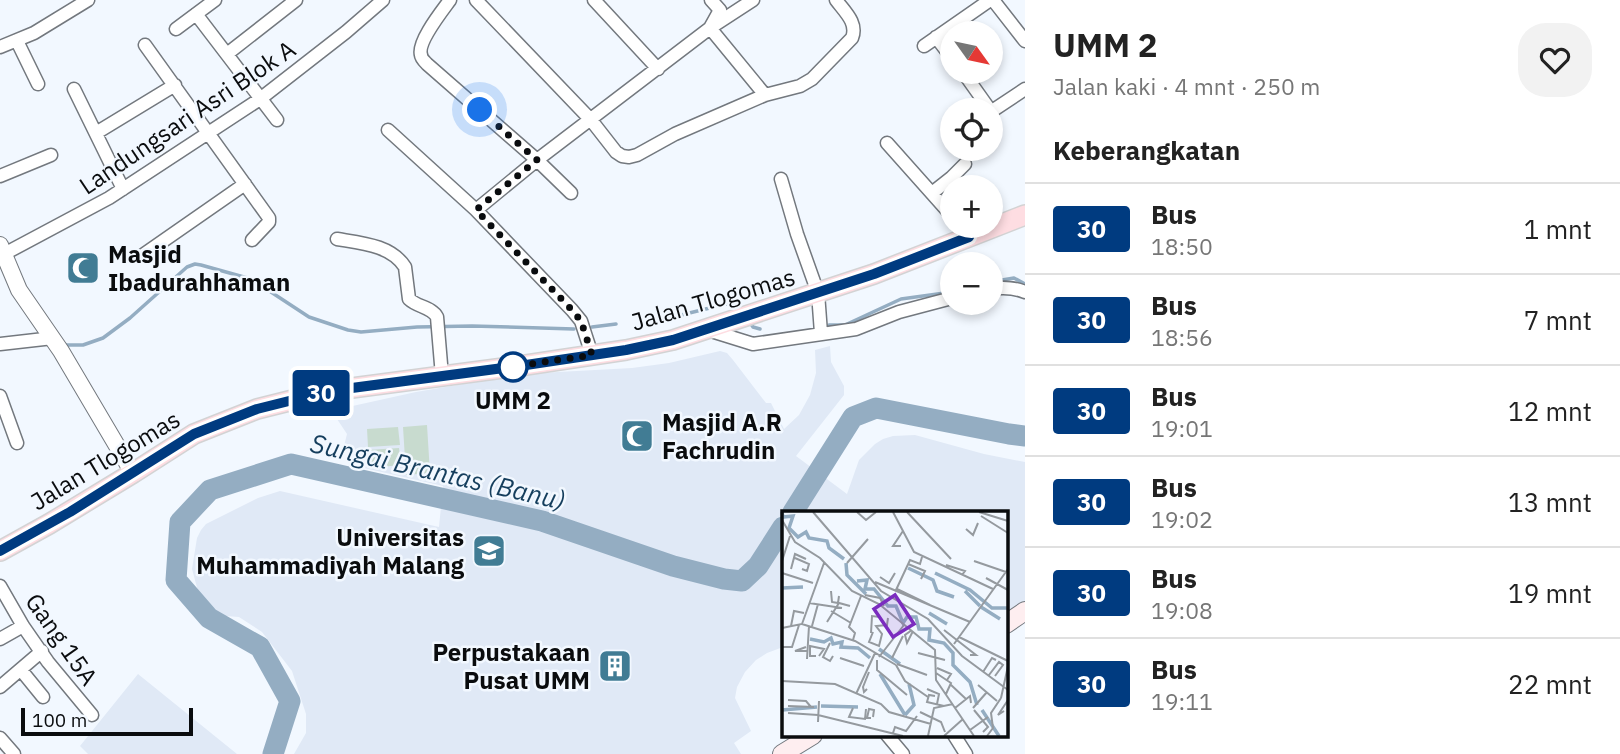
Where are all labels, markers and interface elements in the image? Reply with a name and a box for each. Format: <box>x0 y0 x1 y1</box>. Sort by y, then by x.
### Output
north arrow <box>940 21 1003 84</box>
map controls <box>940 21 1003 315</box>
text: UMM 2 <box>1053 23 1158 66</box>
button: heart <box>1518 23 1592 97</box>
street label: Landungsari Asri Blok A <box>73 33 301 201</box>
text: Jalan kaki · 4 mnt · 250 m <box>1053 71 1320 101</box>
your location <box>462 92 497 127</box>
button: locate <box>940 98 1003 161</box>
text: Keberangkatan <box>1053 133 1240 167</box>
button: + <box>940 175 1003 238</box>
text: Bus <box>1151 197 1197 231</box>
text: 1 mnt <box>1524 212 1592 246</box>
text: 30 <box>1077 213 1106 245</box>
text: 18:50 <box>1151 231 1213 261</box>
place label: Masjid Ibadurahhaman <box>108 238 290 298</box>
mosque icon: Masjid Ibadurahhaman <box>64 249 102 287</box>
button: − <box>940 252 1003 315</box>
street label: Jalan Tlogomas <box>627 260 799 338</box>
text: Bus <box>1151 288 1197 322</box>
text: 7 mnt <box>1524 303 1592 337</box>
text: 30 <box>1077 304 1106 336</box>
text: 18:56 <box>1151 322 1213 352</box>
marker: UMM 2 <box>498 352 528 382</box>
line badge: 30 <box>290 370 352 416</box>
text: 30 <box>307 377 335 409</box>
text: Bus <box>1151 379 1197 413</box>
place label: UMM 2 <box>475 384 551 416</box>
text: 12 mnt <box>1508 394 1592 428</box>
text: 30 <box>1077 395 1106 427</box>
street label: Jalan Tlogomas <box>24 403 186 517</box>
place label: Masjid A.R Fachrudin <box>662 406 782 466</box>
text: 19:01 <box>1151 413 1213 443</box>
mosque icon: Masjid A.R Fachrudin <box>618 417 656 455</box>
water label: Sungai Brantas (Banu) <box>307 425 569 517</box>
text: Bus <box>1151 470 1197 504</box>
text: 13 mnt <box>1508 485 1592 519</box>
text: 30 <box>1077 486 1106 518</box>
text: 19:02 <box>1151 504 1213 534</box>
inset map <box>782 511 1007 736</box>
place label: Universitas Muhammadiyah Malang <box>196 521 465 581</box>
school or university icon: Universitas Muhammadiyah Malang <box>470 532 508 570</box>
text: Bus <box>1151 561 1197 595</box>
text: 19 mnt <box>1508 576 1592 610</box>
text: 30 <box>1077 577 1106 609</box>
street label: Gang 15A <box>19 587 105 691</box>
text: 19:08 <box>1151 595 1213 625</box>
place label: Perpustakaan Pusat UMM <box>432 636 590 696</box>
building icon: Perpustakaan Pusat UMM <box>596 647 634 685</box>
text: Bus <box>1151 652 1197 686</box>
text: 22 mnt <box>1508 667 1592 701</box>
text: 30 <box>1077 668 1106 700</box>
text: 19:11 <box>1151 686 1213 716</box>
scale bar <box>21 705 192 737</box>
text: 100 m <box>32 708 87 732</box>

